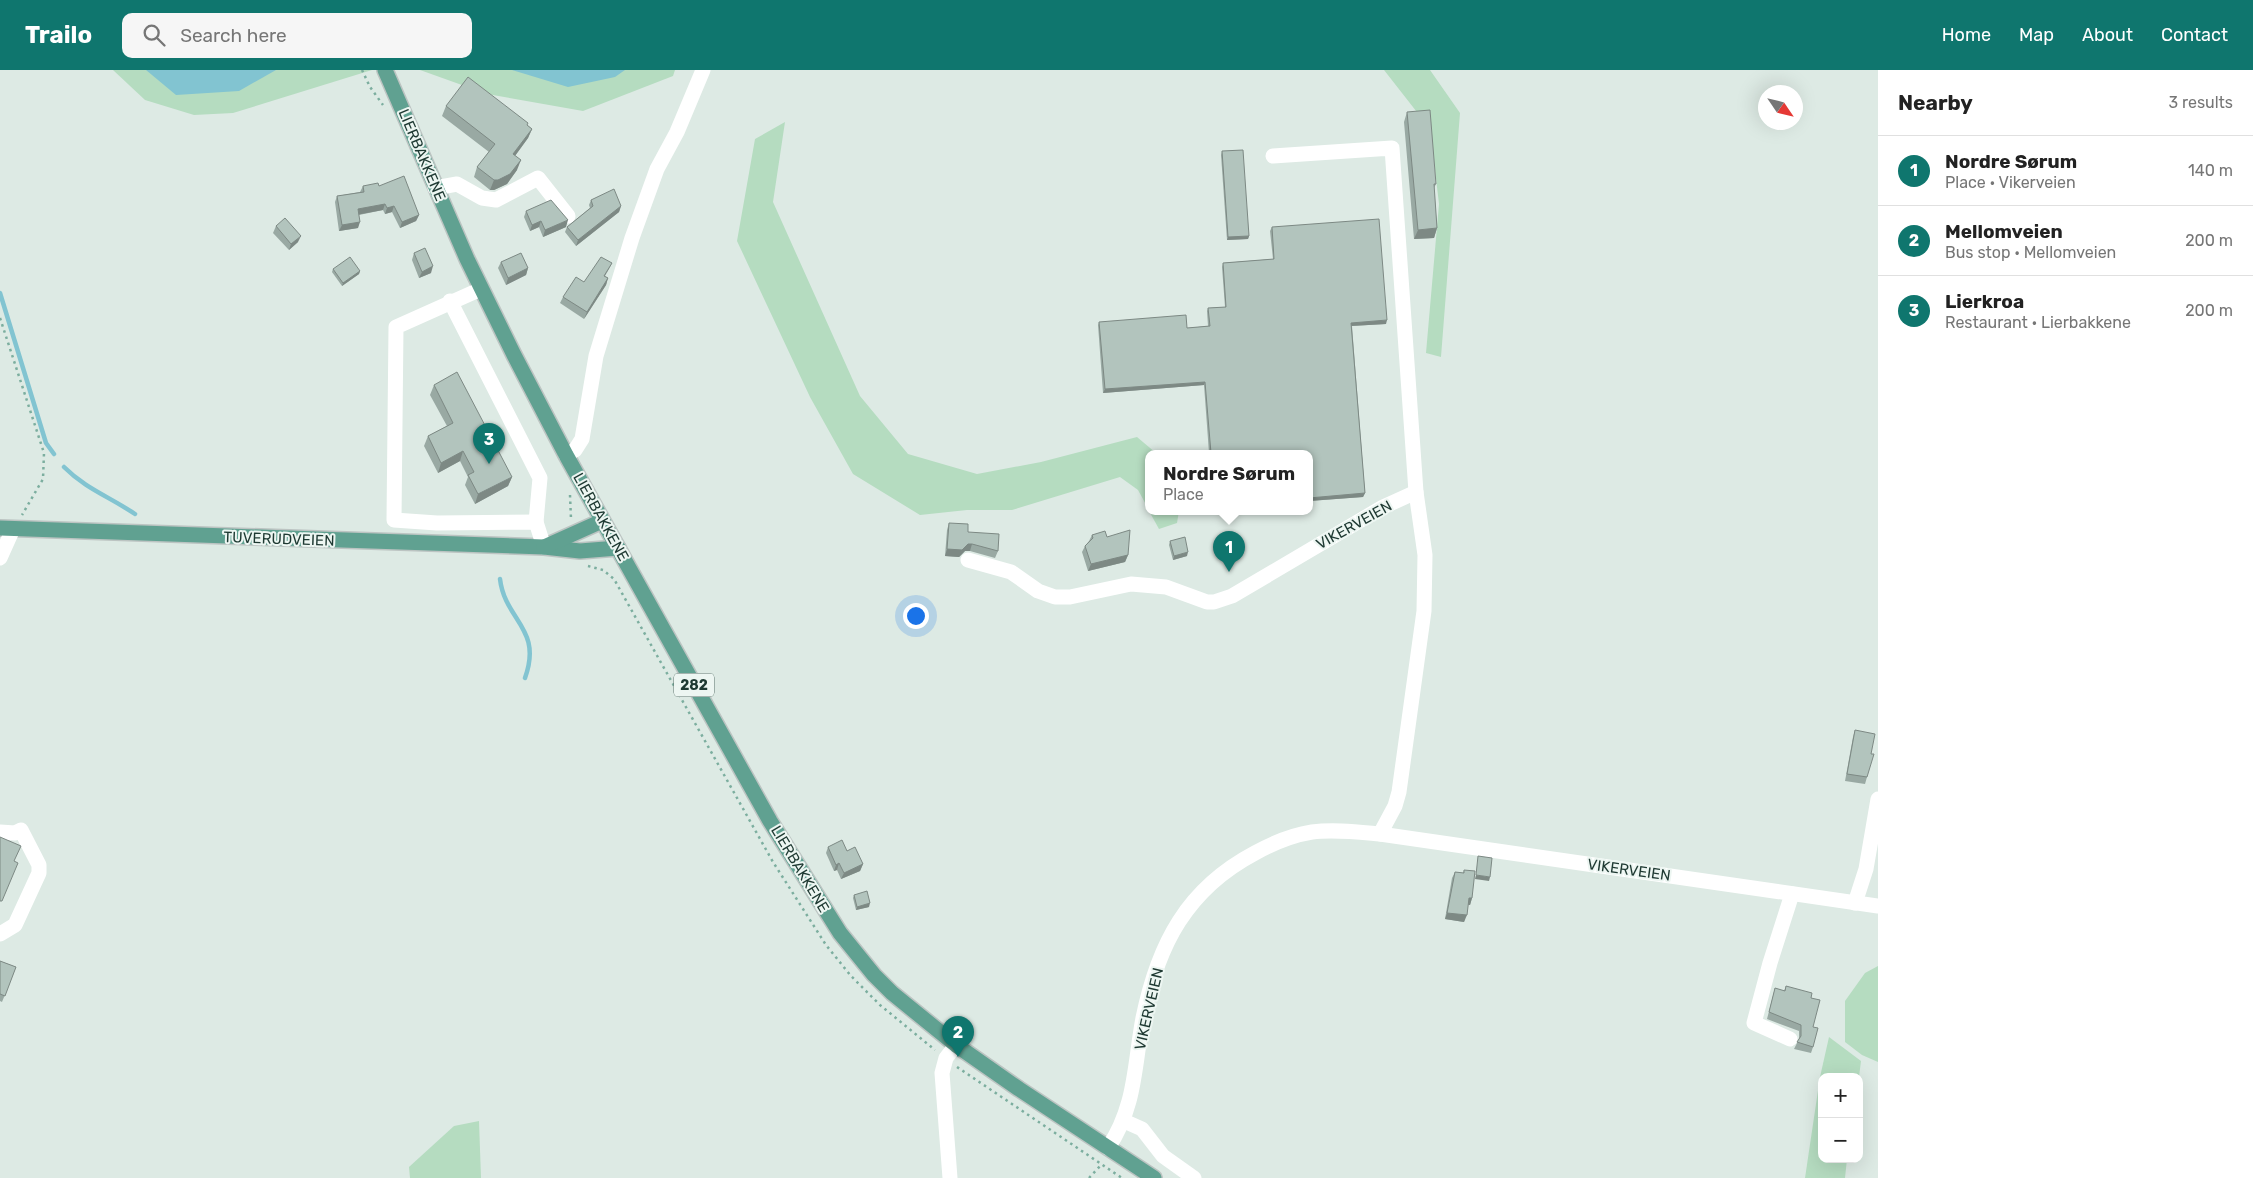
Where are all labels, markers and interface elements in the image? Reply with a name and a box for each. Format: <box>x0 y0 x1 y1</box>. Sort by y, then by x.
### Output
search box <box>122 13 472 58</box>
text: Trailo <box>25 21 92 49</box>
icon: search <box>140 21 168 49</box>
text: Search here <box>180 24 287 47</box>
text: Home <box>1942 24 1991 46</box>
text: Map <box>2019 24 2054 46</box>
text: About <box>2082 24 2133 46</box>
text: Contact <box>2161 24 2228 46</box>
north arrow <box>1758 85 1803 130</box>
text: Nearby <box>1898 90 1973 115</box>
text: 3 results <box>2168 93 2233 112</box>
street label: LIERBAKKENE <box>395 106 449 204</box>
text: Nordre Sørum <box>1945 150 2077 173</box>
text: 1 <box>1910 161 1918 180</box>
text: 140 m <box>2188 161 2233 180</box>
text: Place · Vikerveien <box>1945 173 2076 192</box>
text: Mellomveien <box>1945 220 2063 243</box>
text: 2 <box>1909 231 1919 250</box>
text: 200 m <box>2185 231 2233 250</box>
text: Bus stop · Mellomveien <box>1945 243 2116 262</box>
text: Lierkroa <box>1945 290 2024 313</box>
text: 3 <box>1909 301 1919 320</box>
text: 200 m <box>2185 301 2233 320</box>
text: Restaurant · Lierbakkene <box>1945 313 2131 332</box>
pin: 3 <box>473 423 505 464</box>
popup <box>1145 450 1313 515</box>
text: Nordre Sørum <box>1163 462 1295 485</box>
street label: LIERBAKKENE <box>569 470 633 564</box>
text: Place <box>1163 485 1204 504</box>
street label: VIKERVEIEN <box>1313 497 1395 553</box>
street label: TUVERUDVEIEN <box>223 528 335 550</box>
pin: 1 <box>1213 531 1245 572</box>
your location <box>903 603 929 629</box>
road number: 282 <box>674 674 714 696</box>
street label: LIERBAKKENE <box>767 822 833 916</box>
street label: VIKERVEIEN <box>1586 855 1672 885</box>
street label: VIKERVEIEN <box>1131 966 1167 1052</box>
pin: 2 <box>942 1016 974 1057</box>
map controls <box>1818 1073 1863 1163</box>
button: + <box>1818 1073 1863 1118</box>
button: − <box>1818 1118 1863 1163</box>

